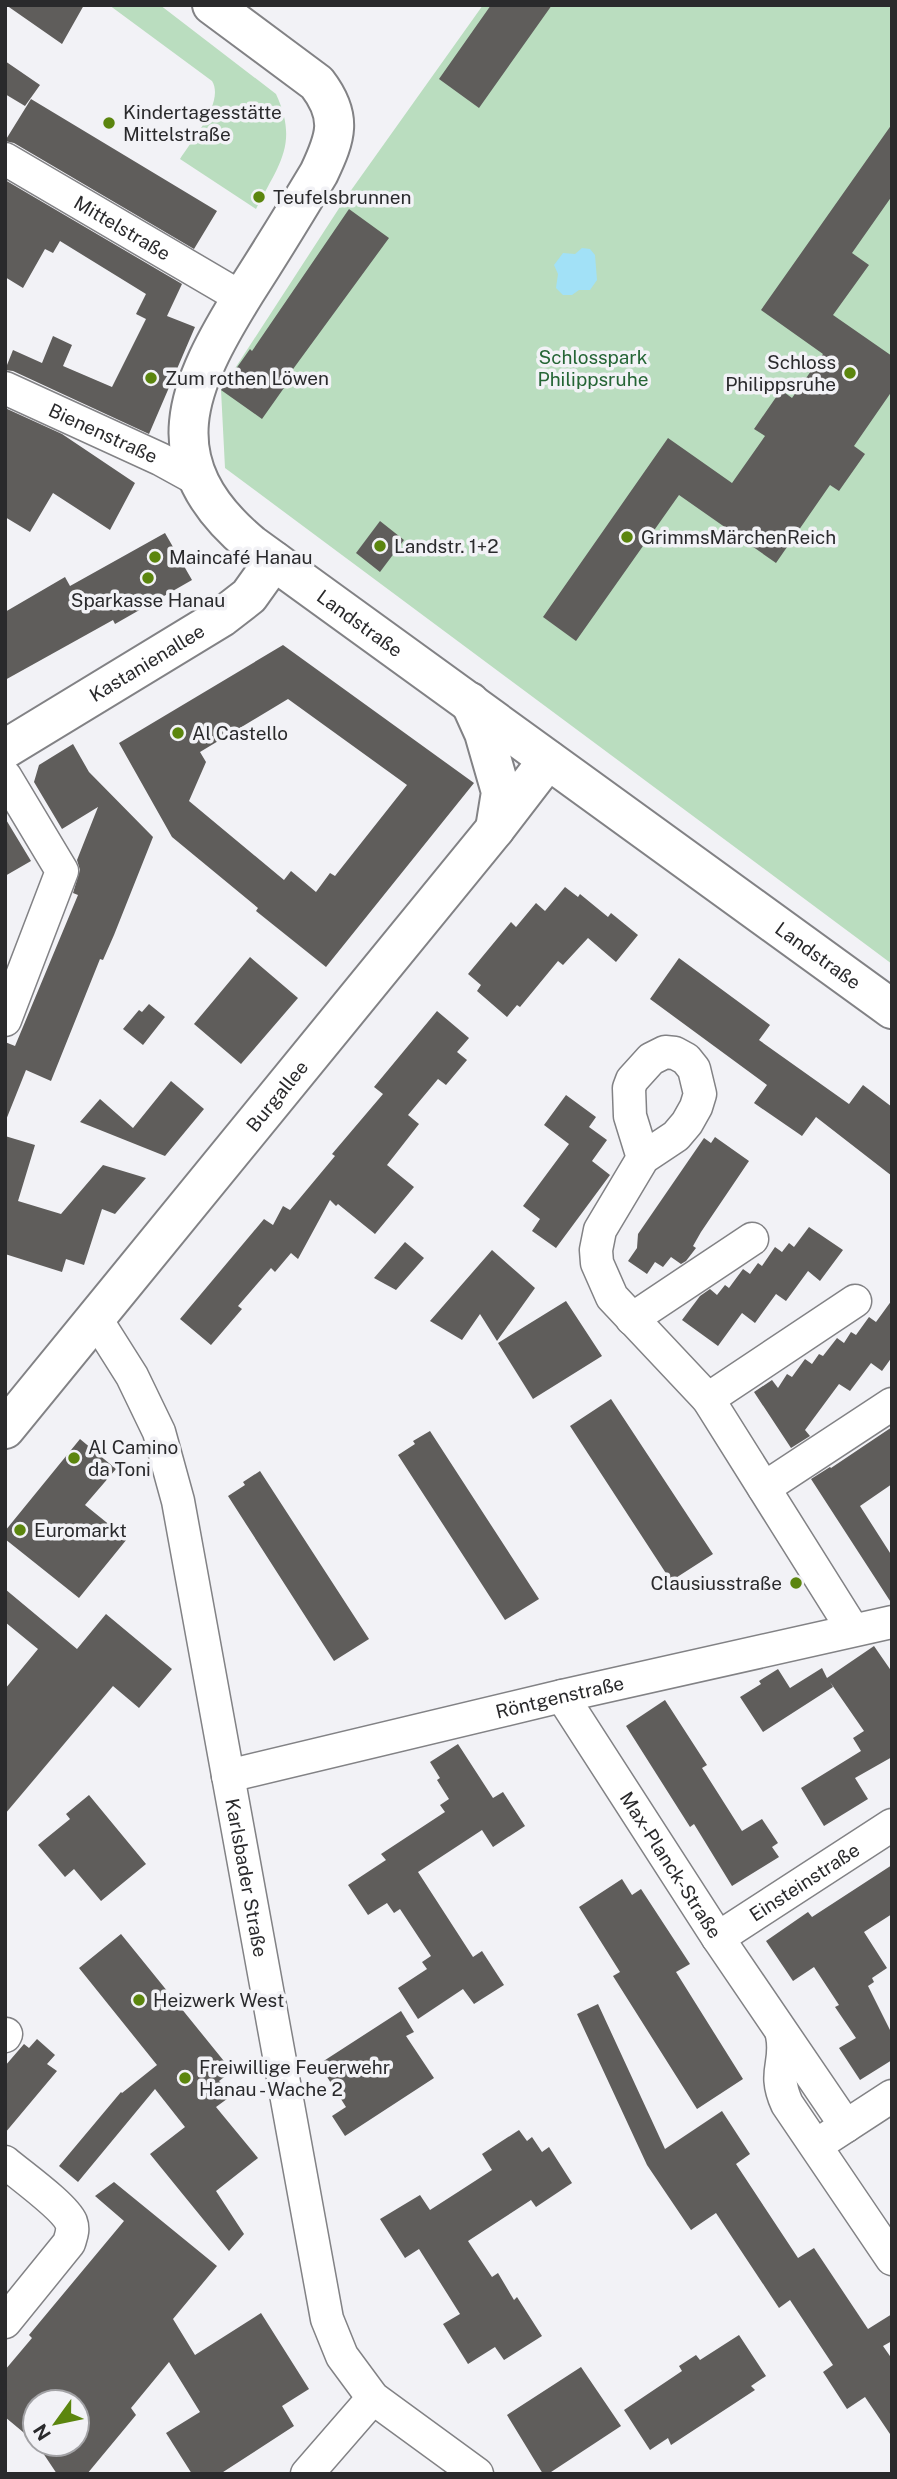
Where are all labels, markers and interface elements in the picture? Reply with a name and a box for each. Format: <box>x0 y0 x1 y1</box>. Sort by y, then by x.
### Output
place label: Kindertagesstätte Mittelstraße <box>123 101 282 145</box>
marker: Kindertagesstätte Mittelstraße <box>101 115 117 131</box>
place label: Teufelsbrunnen <box>273 186 412 208</box>
marker: Teufelsbrunnen <box>251 189 267 205</box>
street label: Mittelstraße <box>70 191 174 265</box>
park label: Schlosspark Philippsruhe <box>538 346 648 390</box>
place label: Schloss Philippsruhe <box>725 351 836 395</box>
marker: Schloss Philippsruhe <box>842 365 858 381</box>
place label: Zum rothen Löwen <box>165 367 329 389</box>
marker: Zum rothen Löwen <box>143 370 159 386</box>
street label: Bienenstraße <box>45 399 161 467</box>
place label: GrimmsMärchenReich <box>641 526 836 548</box>
marker: GrimmsMärchenReich <box>619 529 635 545</box>
place label: Landstr. 1+2 <box>394 535 499 557</box>
marker: Landstr. 1+2 <box>372 538 388 554</box>
place label: Maincafé Hanau <box>169 546 313 568</box>
marker: Maincafé Hanau <box>147 549 163 565</box>
marker: Sparkasse Hanau <box>140 570 156 586</box>
street label: Landstraße <box>313 585 407 661</box>
place label: Sparkasse Hanau <box>71 589 225 611</box>
street label: Kastanienallee <box>85 619 208 706</box>
place label: Al Castello <box>192 722 288 744</box>
marker: Al Castello <box>170 725 186 741</box>
street label: Landstraße <box>771 917 865 994</box>
street label: Burgallee <box>241 1056 313 1136</box>
place label: Al Camino da Toni <box>88 1436 178 1480</box>
marker: Al Camino da Toni <box>66 1450 82 1466</box>
place label: Euromarkt <box>34 1519 127 1541</box>
marker: Euromarkt <box>12 1522 28 1538</box>
place label: Clausiusstraße <box>650 1572 782 1594</box>
marker: Clausiusstraße <box>788 1575 804 1591</box>
street label: Röntgenstraße <box>493 1671 626 1723</box>
street label: Max-Planck-Straße <box>616 1788 726 1942</box>
street label: Karlsbader Straße <box>221 1796 272 1959</box>
street label: Einsteinstraße <box>745 1838 863 1926</box>
place label: Heizwerk West <box>153 1989 284 2011</box>
marker: Heizwerk West <box>131 1992 147 2008</box>
place label: Freiwillige Feuerwehr Hanau - Wache 2 <box>199 2056 390 2100</box>
marker: Freiwillige Feuerwehr Hanau - Wache 2 <box>177 2070 193 2086</box>
north arrow <box>21 2388 91 2458</box>
text: N <box>28 2420 55 2444</box>

